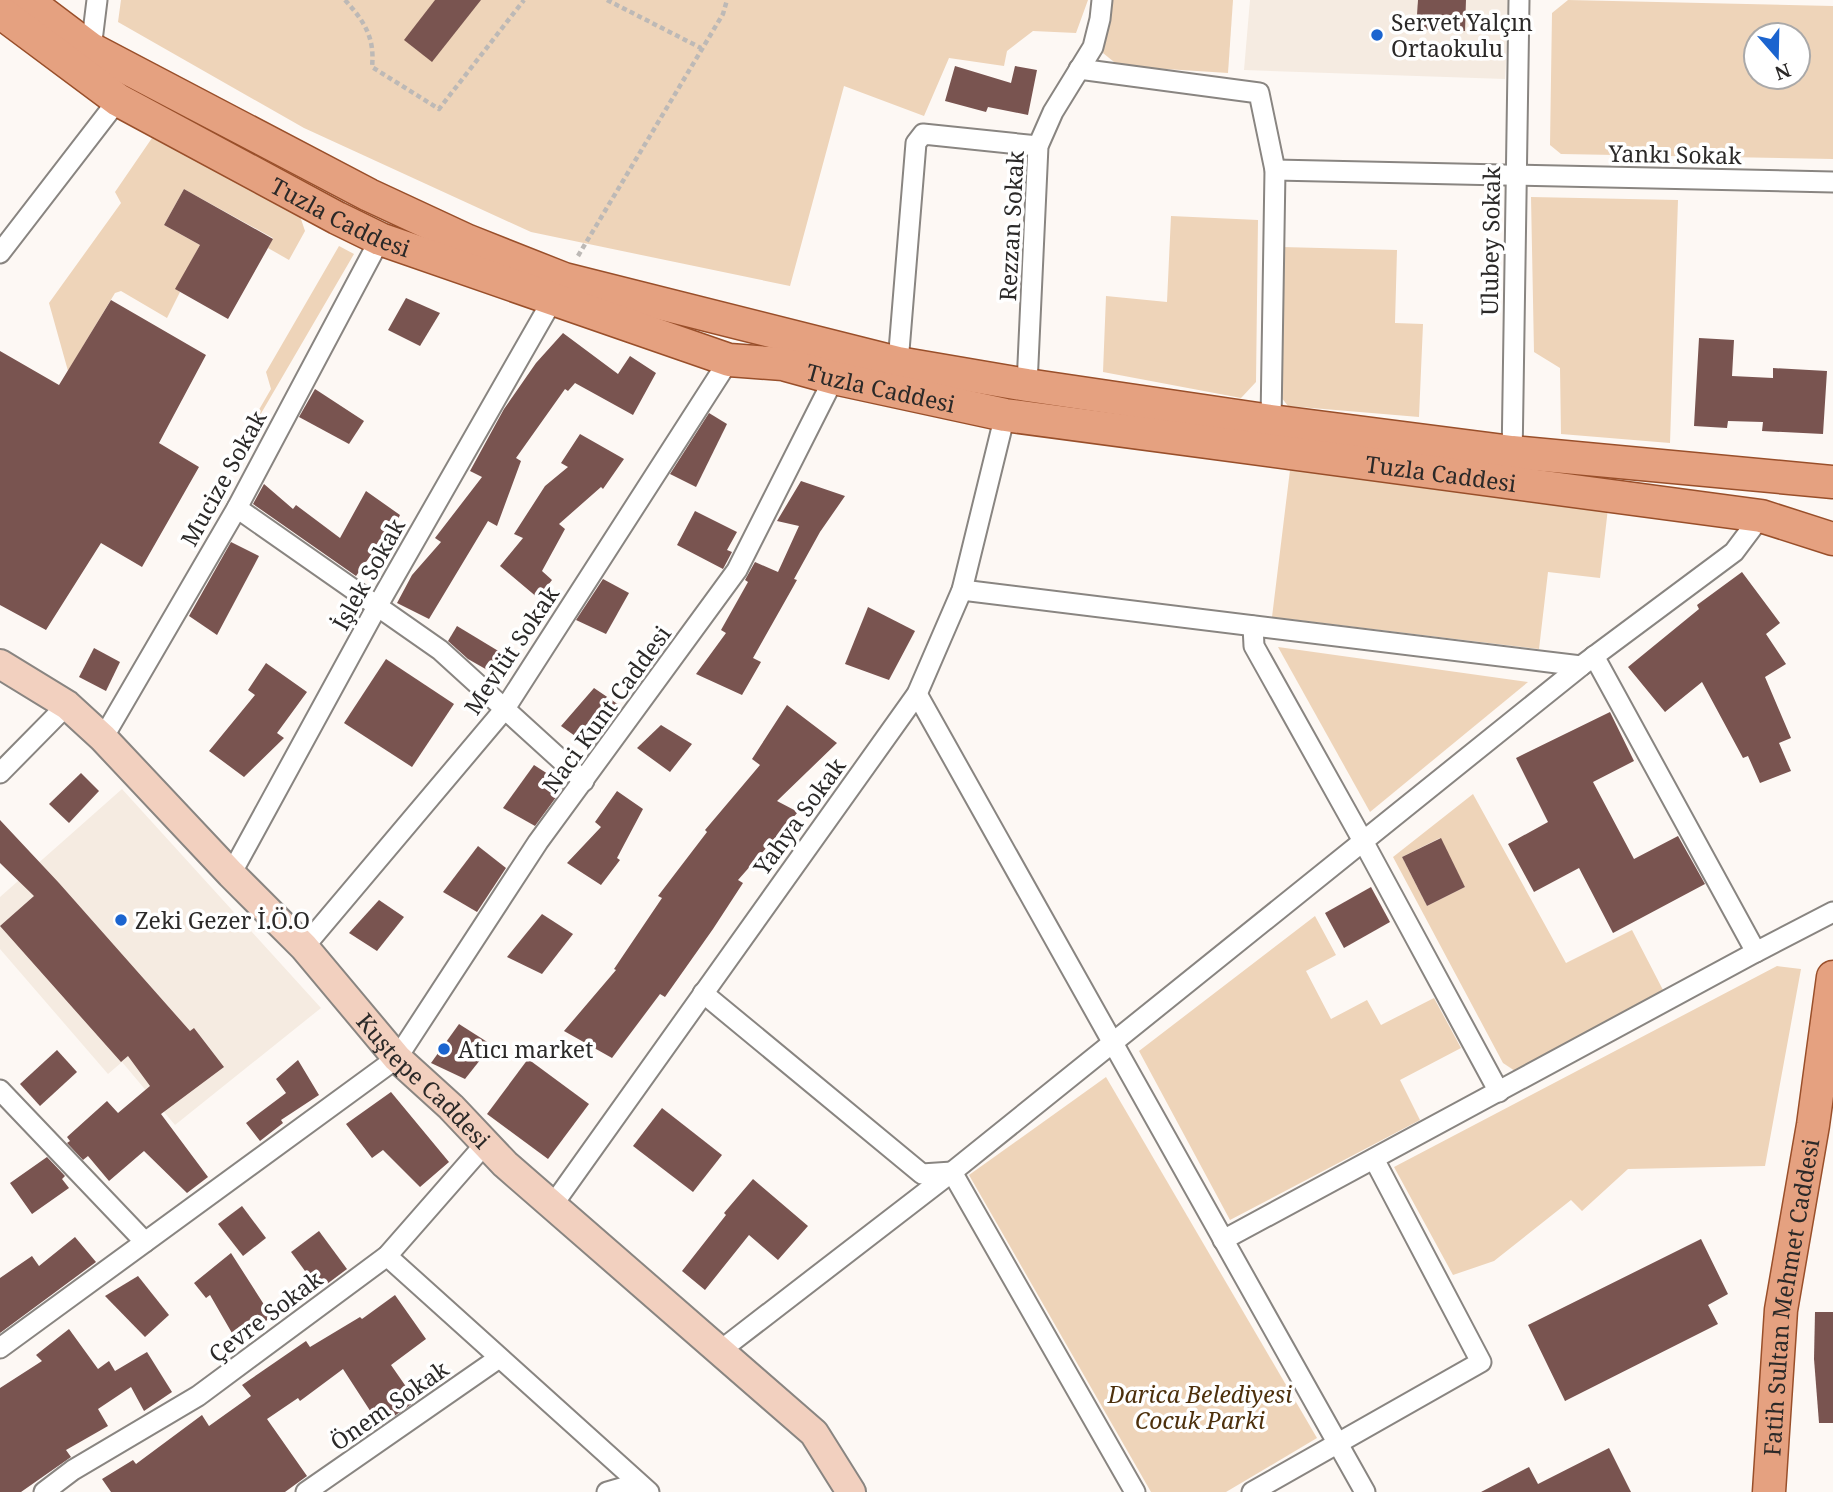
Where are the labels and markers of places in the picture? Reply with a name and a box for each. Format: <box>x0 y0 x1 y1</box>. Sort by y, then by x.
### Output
place label: Servet Yalçın Ortaokulu <box>1391 6 1533 64</box>
marker: Servet Yalçın Ortaokulu <box>1369 27 1385 43</box>
place label: Zeki Gezer İ.Ö.O <box>135 904 310 936</box>
marker: Zeki Gezer İ.Ö.O <box>113 912 129 928</box>
place label: Atıcı market <box>458 1033 593 1065</box>
marker: Atıcı market <box>436 1041 452 1057</box>

